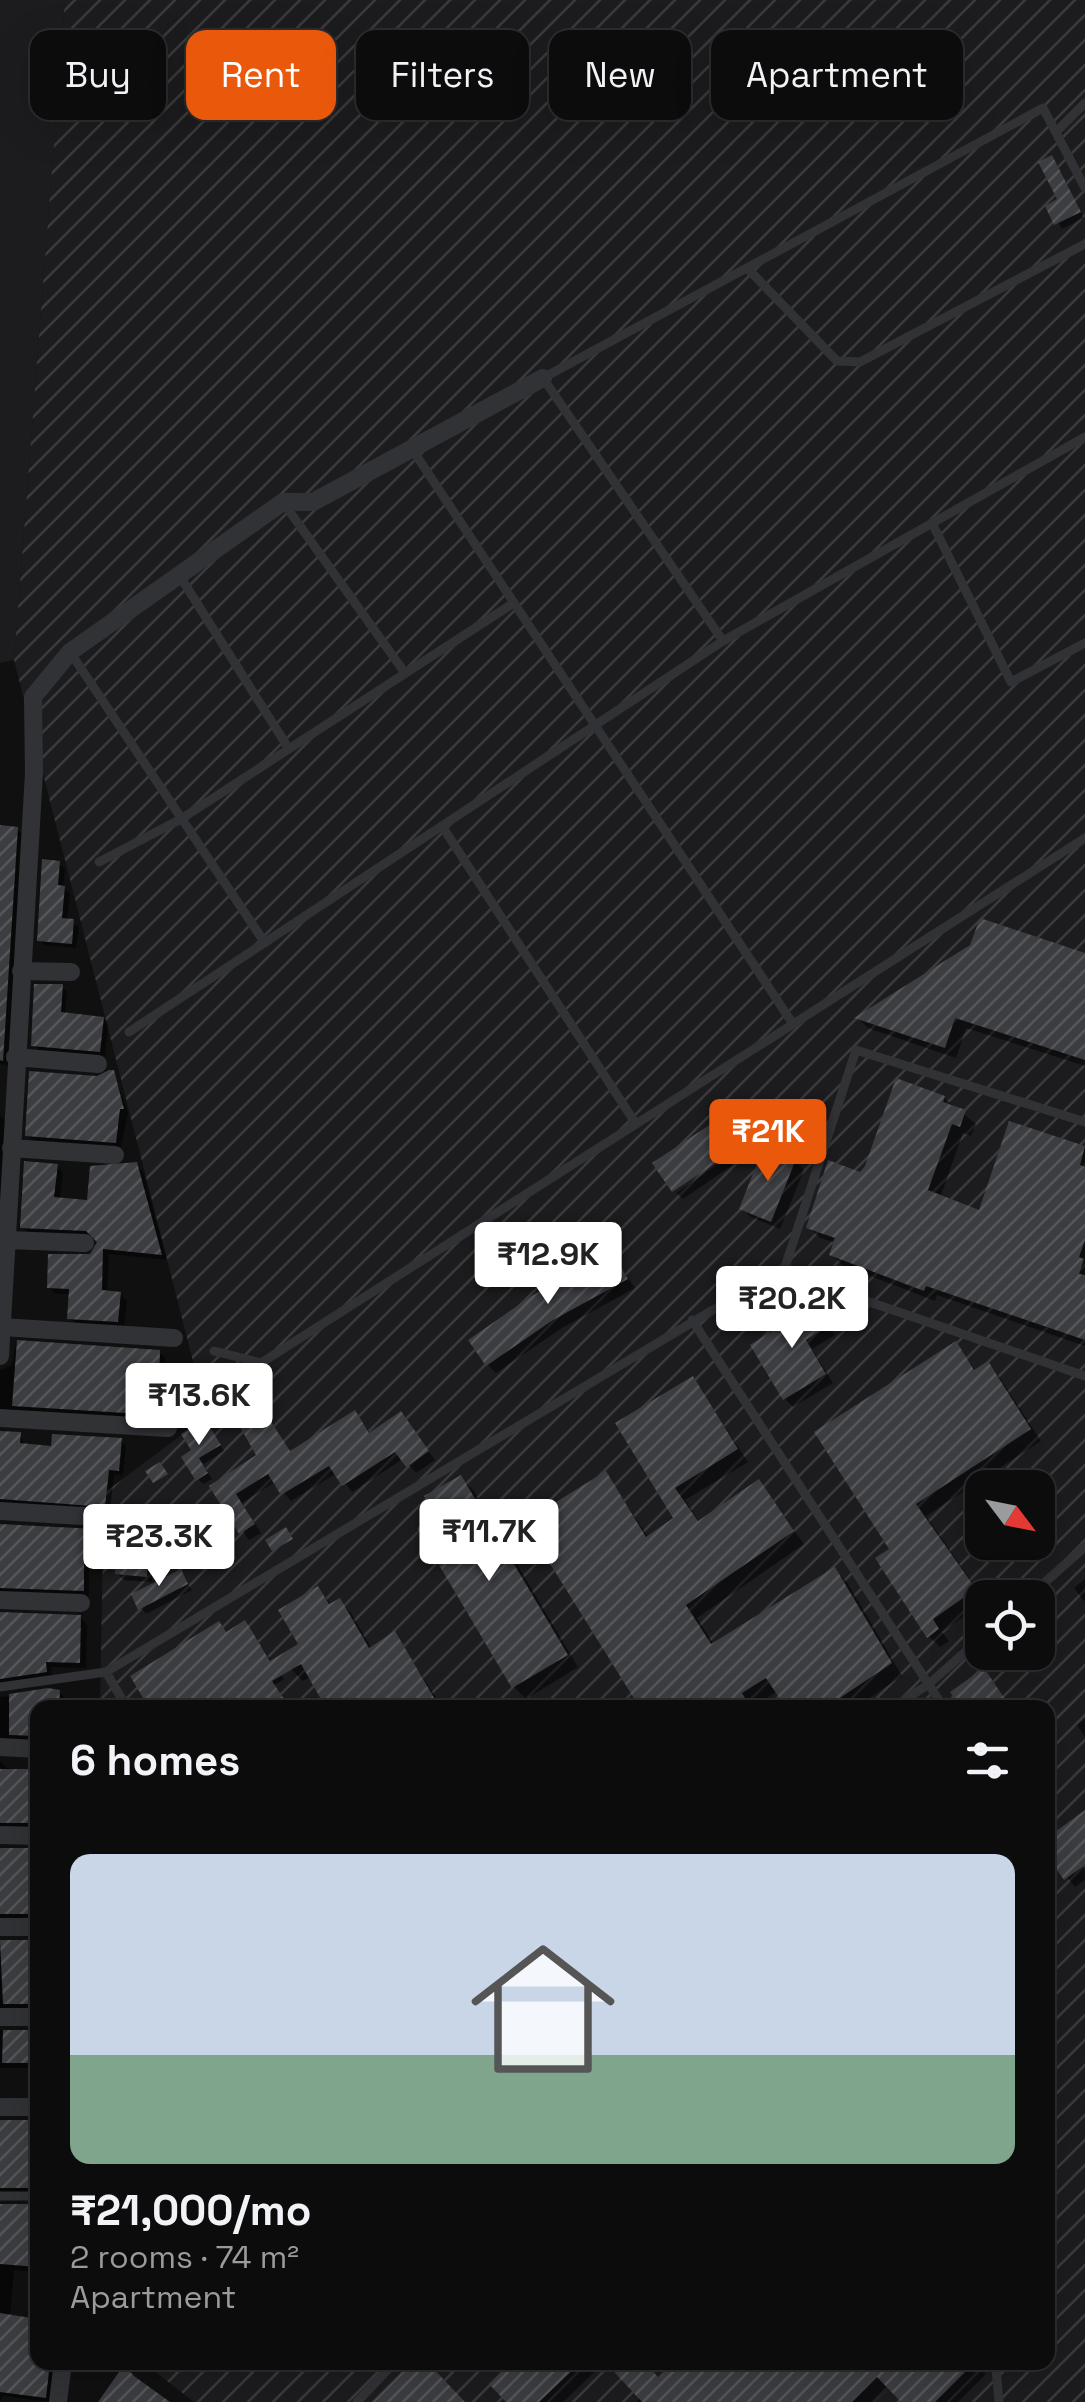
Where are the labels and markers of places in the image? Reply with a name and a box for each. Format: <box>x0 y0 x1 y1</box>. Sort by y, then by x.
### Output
pin: ₹21K <box>709 1099 827 1184</box>
pin: ₹12.9K <box>467 1222 629 1307</box>
pin: ₹20.2K <box>711 1266 873 1351</box>
pin: ₹13.6K <box>118 1363 280 1448</box>
pin: ₹11.7K <box>408 1499 570 1584</box>
pin: ₹23.3K <box>78 1504 240 1589</box>

